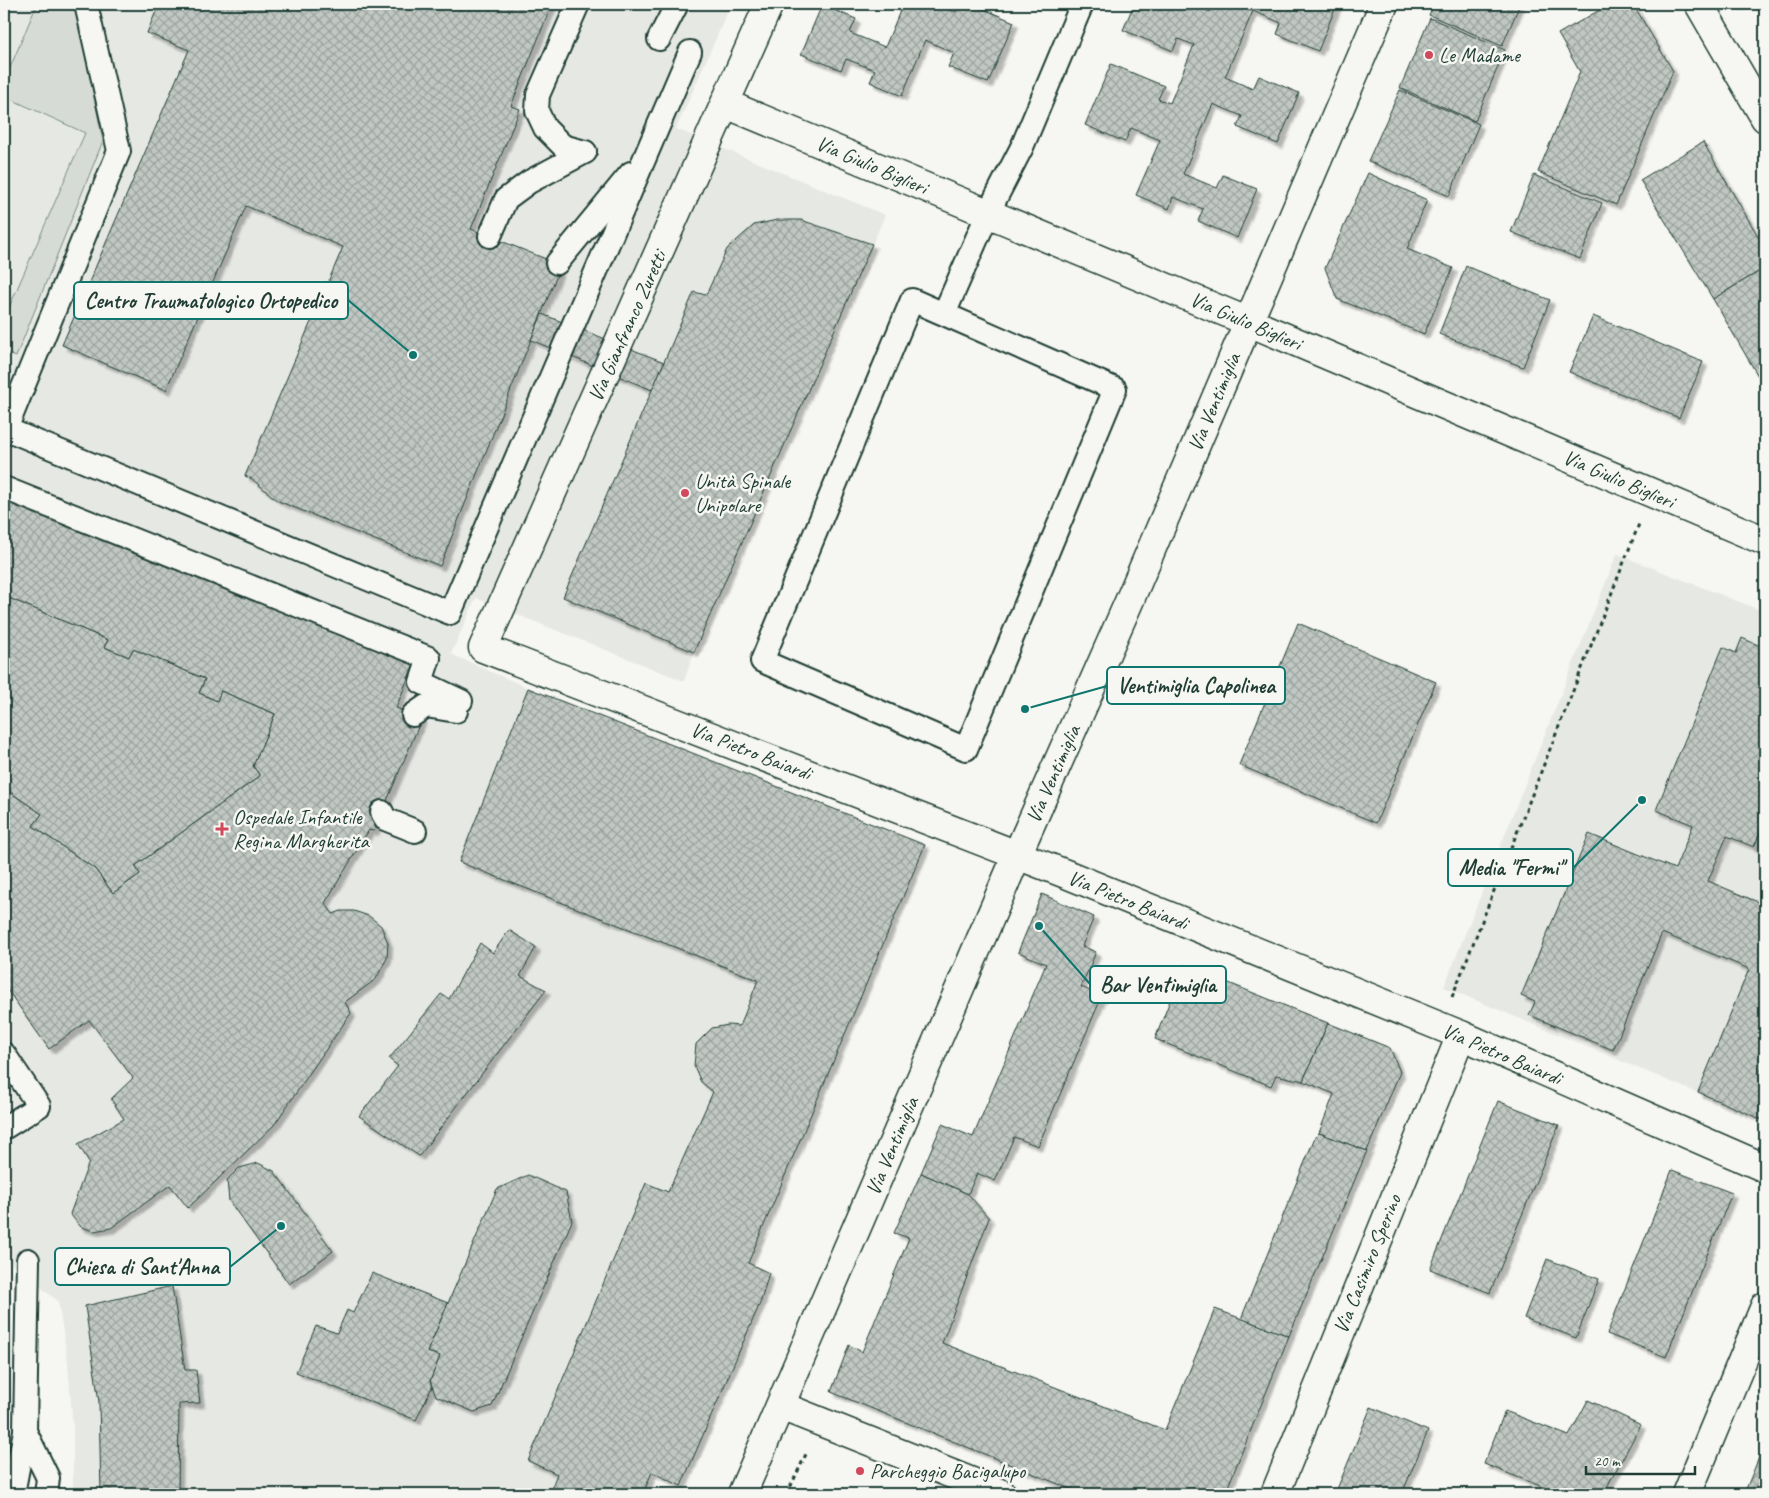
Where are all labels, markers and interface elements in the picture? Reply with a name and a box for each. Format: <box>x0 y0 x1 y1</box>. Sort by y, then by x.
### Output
place label: Le Madame <box>1439 42 1522 68</box>
marker: Le Madame <box>1423 49 1435 61</box>
street label: Via Giulio Biglieri <box>812 130 934 201</box>
street label: Via Gianfranco Zuretti <box>582 244 673 405</box>
callout: Centro Traumatologico Ortopedico <box>74 282 348 319</box>
street label: Via Giulio Biglieri <box>1186 286 1308 357</box>
text: Centro Traumatologico Ortopedico <box>85 287 339 315</box>
street label: Via Ventimiglia <box>1182 347 1247 455</box>
street label: Via Giulio Biglieri <box>1559 444 1681 515</box>
place label: Unità Spinale Unipolare <box>695 468 791 518</box>
marker: Unità Spinale Unipolare <box>679 487 691 499</box>
callout: Ventimiglia Capolinea <box>1107 667 1285 704</box>
text: Ventimiglia Capolinea <box>1117 672 1277 700</box>
street label: Via Pietro Baiardi <box>687 716 818 787</box>
street label: Via Ventimiglia <box>1020 719 1087 827</box>
place label: Ospedale Infantile Regina Margherita <box>233 804 371 854</box>
marker: Ospedale Infantile Regina Margherita <box>215 822 229 836</box>
callout: Media "Fermi" <box>1448 849 1573 886</box>
text: Media "Fermi" <box>1459 854 1568 882</box>
street label: Via Pietro Baiardi <box>1064 864 1195 937</box>
callout: Bar Ventimiglia <box>1090 966 1226 1003</box>
text: Bar Ventimiglia <box>1100 971 1218 999</box>
street label: Via Pietro Baiardi <box>1438 1017 1568 1092</box>
street label: Via Ventimiglia <box>860 1091 925 1199</box>
street label: Via Casimiro Sperino <box>1327 1189 1407 1337</box>
callout: Chiesa di Sant'Anna <box>55 1248 230 1285</box>
text: Chiesa di Sant'Anna <box>65 1253 221 1281</box>
scale bar <box>1586 1443 1695 1475</box>
text: 20 m <box>1594 1452 1621 1471</box>
place label: Parcheggio Bacigalupo <box>870 1458 1027 1484</box>
marker: Parcheggio Bacigalupo <box>854 1465 866 1477</box>

